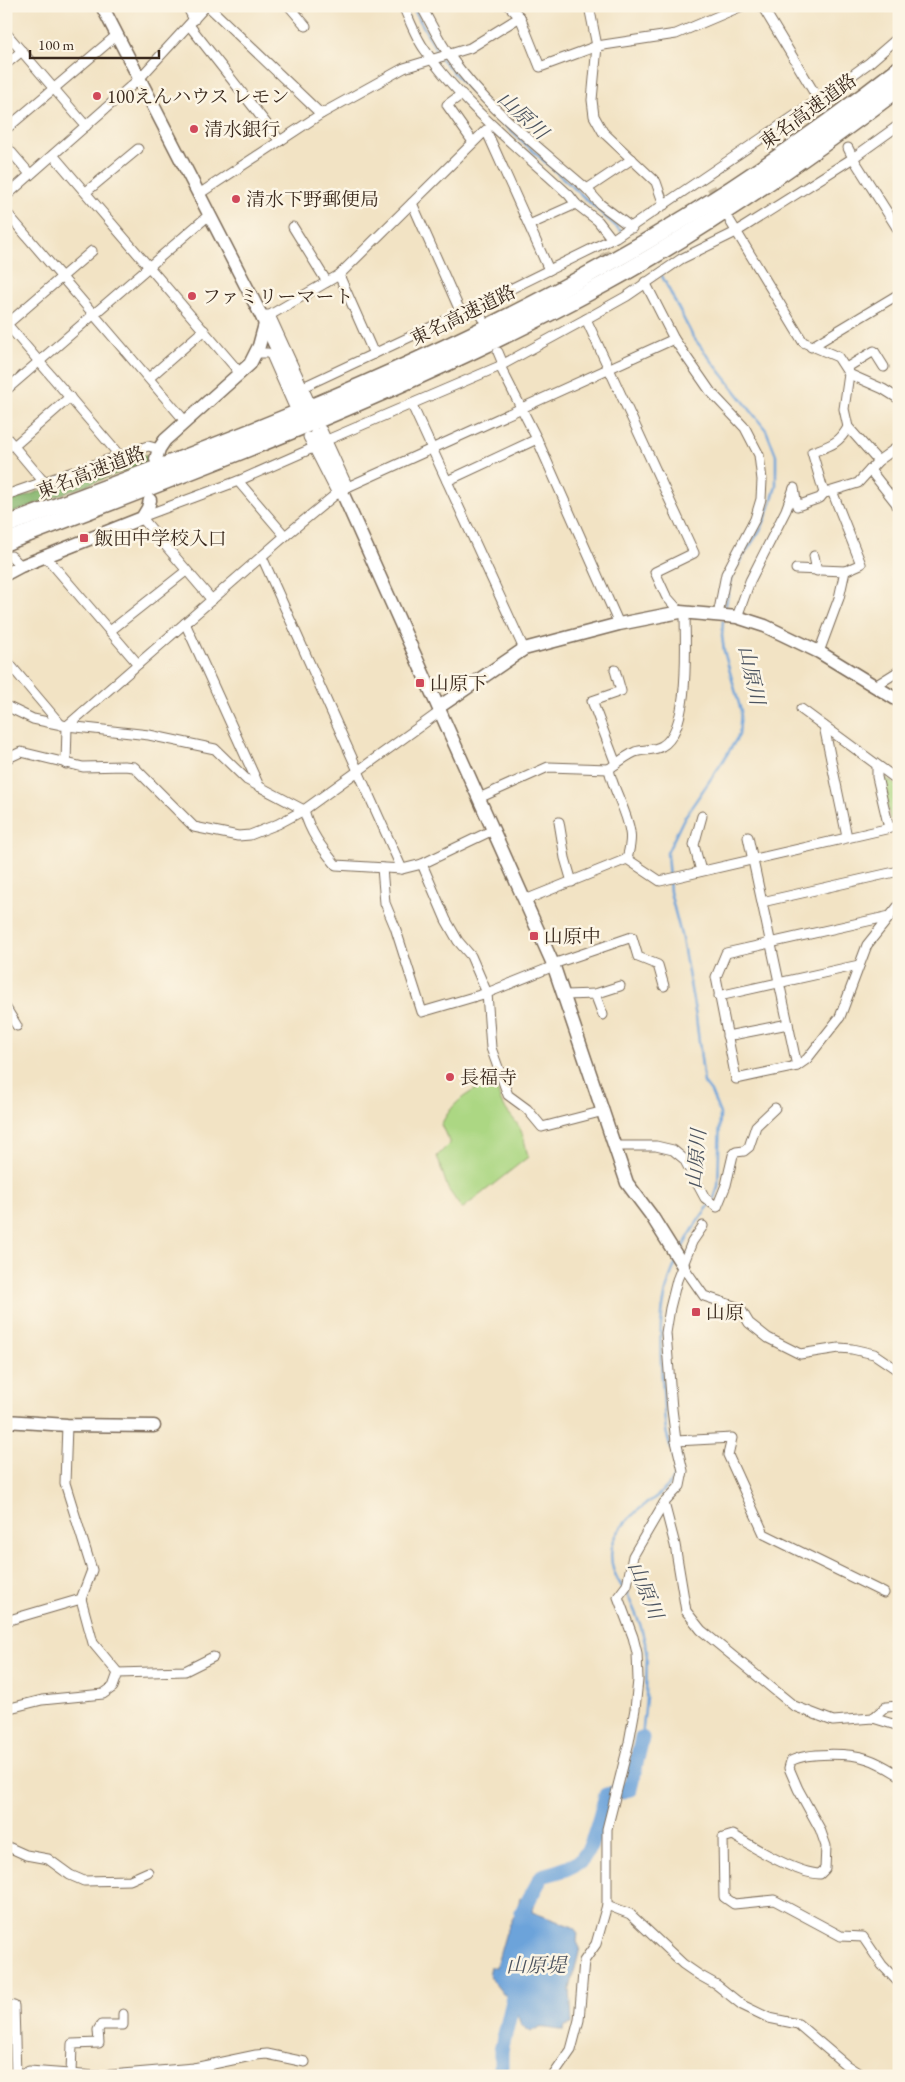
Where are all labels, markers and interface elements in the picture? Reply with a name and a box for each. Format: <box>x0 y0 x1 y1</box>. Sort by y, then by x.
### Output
scale bar <box>30 28 159 60</box>
text: 100 m <box>38 35 75 54</box>
street label: 東名高速道路 <box>755 67 861 155</box>
place label: 100えんハウス レモン <box>107 84 290 109</box>
water label: 山原川 <box>492 85 555 146</box>
marker: 100えんハウス レモン <box>91 90 103 102</box>
place label: 清水銀行 <box>204 117 280 142</box>
marker: 清水銀行 <box>188 123 200 135</box>
place label: 清水下野郵便局 <box>246 187 379 212</box>
marker: 清水下野郵便局 <box>230 193 242 205</box>
street label: 東名高速道路 <box>406 279 520 351</box>
place label: ファミリーマート <box>202 284 354 309</box>
marker: ファミリーマート <box>186 290 198 302</box>
street label: 東名高速道路 <box>33 440 149 504</box>
place label: 飯田中学校入口 <box>94 526 227 551</box>
marker: 飯田中学校入口 <box>78 532 90 544</box>
water label: 山原川 <box>733 643 771 709</box>
place label: 山原下 <box>430 671 487 696</box>
marker: 山原下 <box>414 677 426 689</box>
place label: 山原中 <box>544 924 601 949</box>
marker: 山原中 <box>528 930 540 942</box>
place label: 長福寺 <box>460 1065 517 1090</box>
marker: 長福寺 <box>444 1071 456 1083</box>
water label: 山原川 <box>680 1126 712 1190</box>
place label: 山原 <box>706 1300 744 1325</box>
marker: 山原 <box>690 1306 702 1318</box>
water label: 山原川 <box>623 1557 670 1625</box>
water label: 山原堤 <box>506 1952 568 1978</box>

